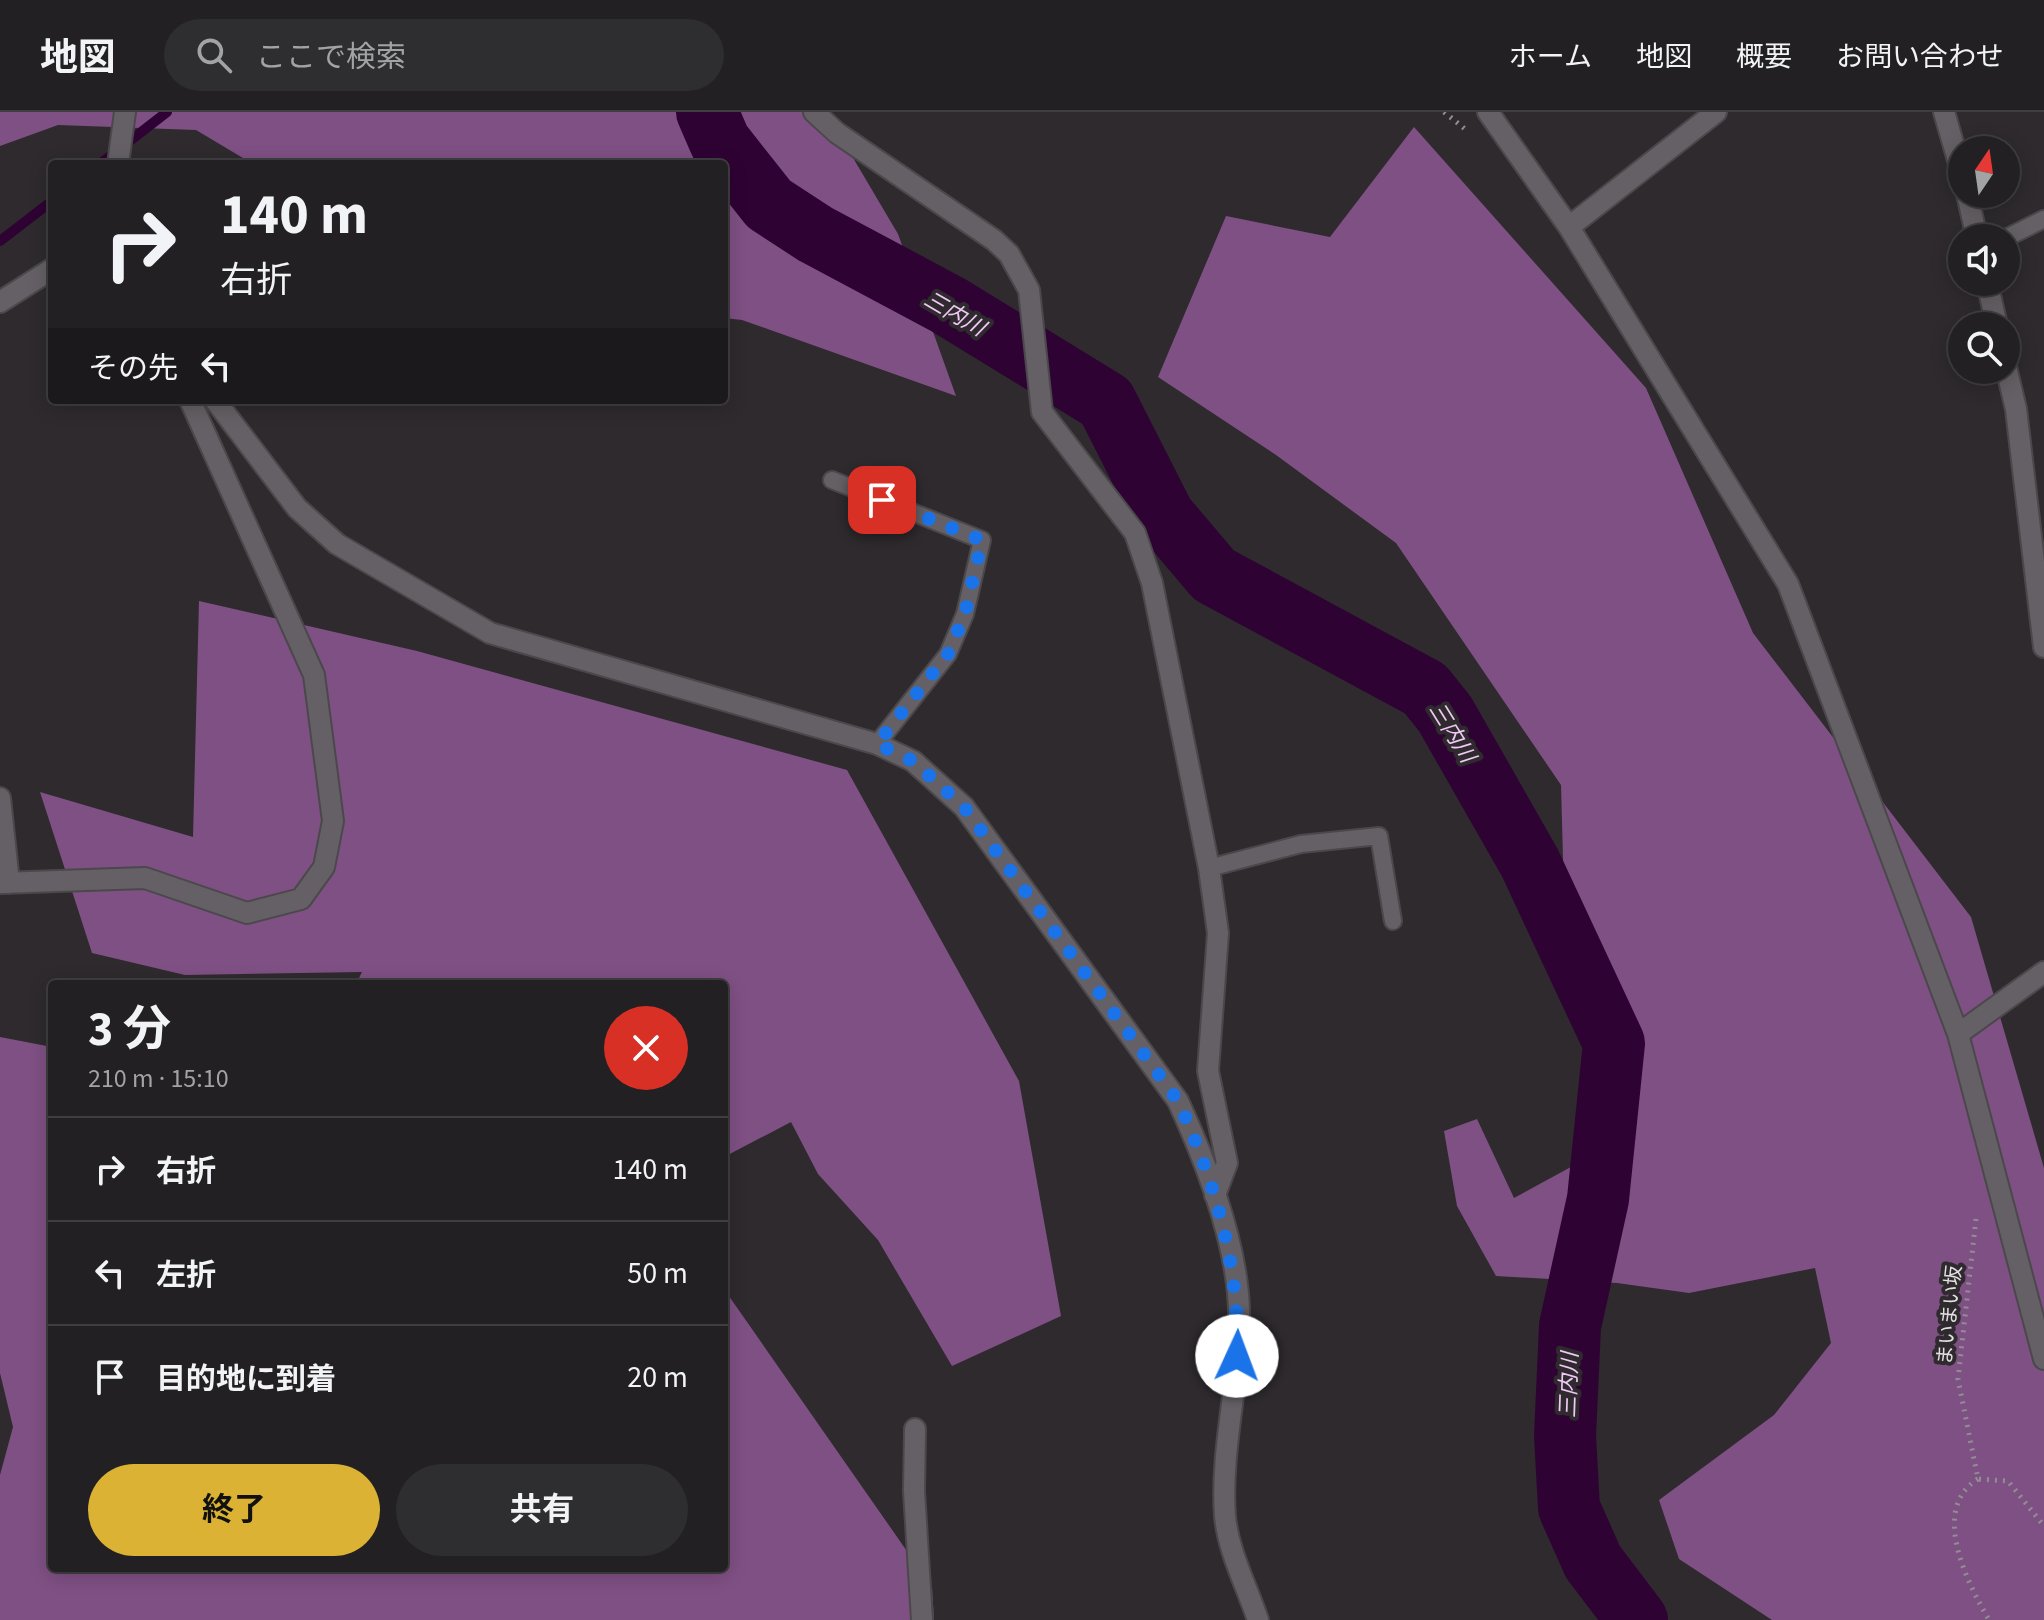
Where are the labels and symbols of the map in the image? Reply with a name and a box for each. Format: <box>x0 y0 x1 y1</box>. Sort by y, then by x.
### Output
north arrow <box>1948 136 2020 208</box>
water label: 三内川 <box>918 284 993 345</box>
pin <box>848 466 916 534</box>
water label: 三内川 <box>1421 696 1484 771</box>
street label: まいまい坂 <box>1931 1264 1969 1366</box>
position arrow <box>1195 1314 1279 1398</box>
water label: 三内川 <box>1552 1350 1586 1419</box>

